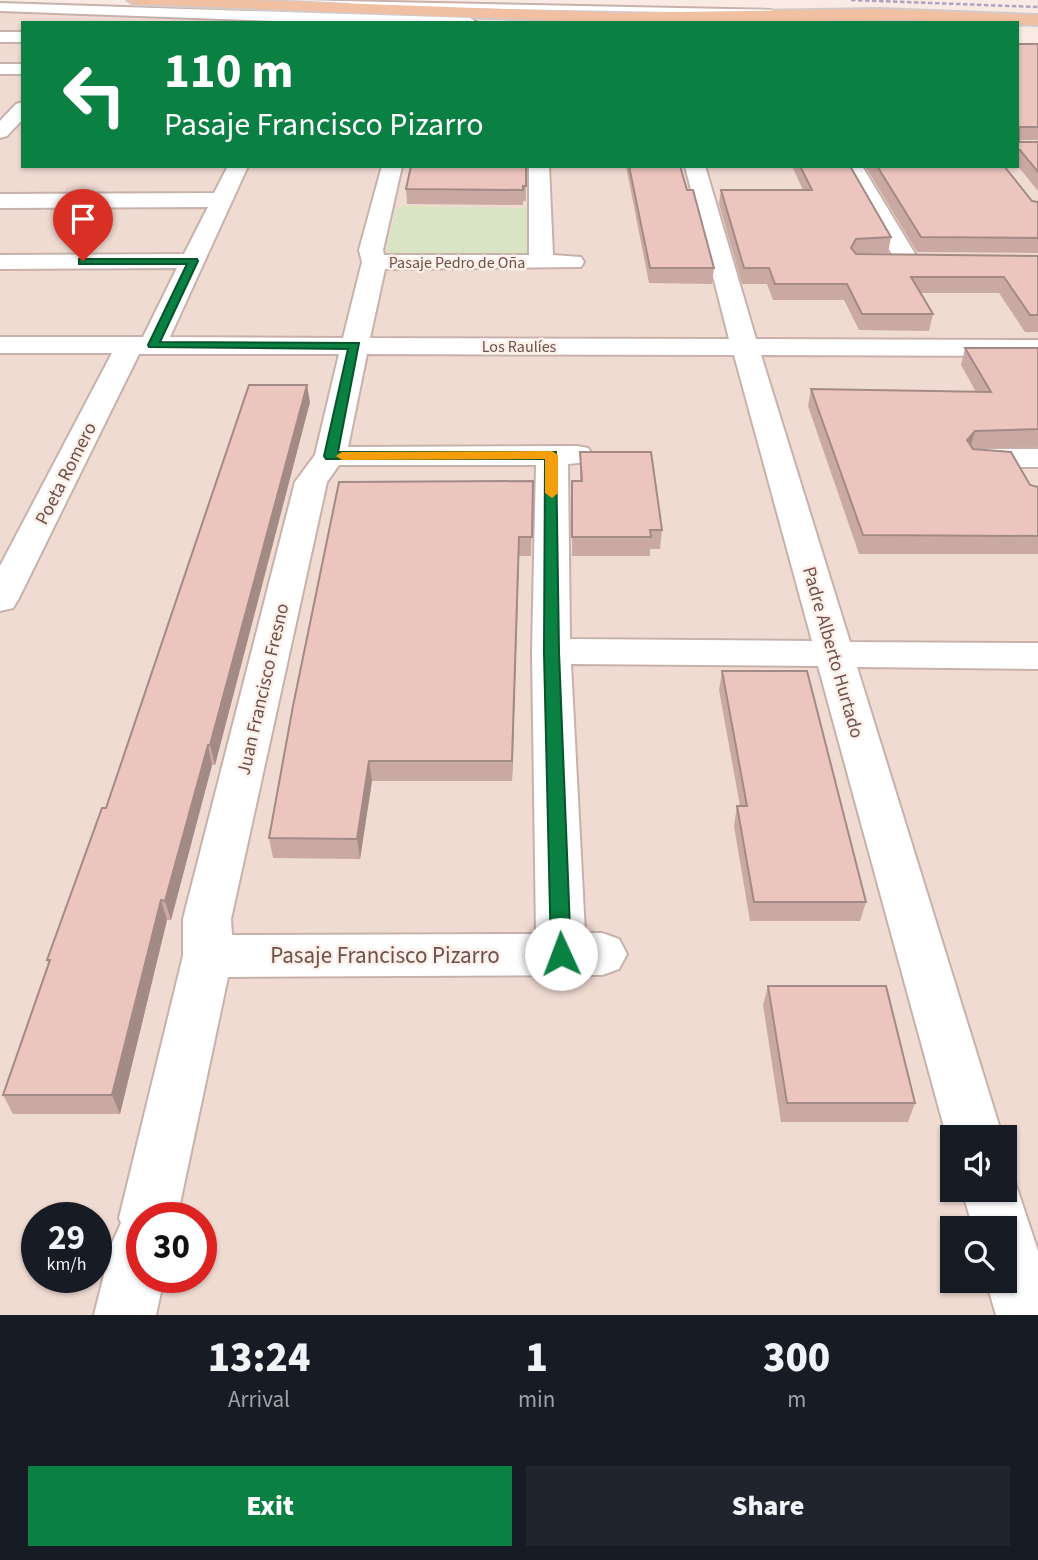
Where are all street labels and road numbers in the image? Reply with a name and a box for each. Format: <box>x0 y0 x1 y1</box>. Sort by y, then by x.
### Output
street label: Pasaje Pedro de Oña <box>389 252 525 274</box>
street label: Los Raulíes <box>482 336 557 358</box>
street label: Poeta Romero <box>29 418 104 530</box>
street label: Padre Alberto Hurtado <box>795 563 870 741</box>
street label: Juan Francisco Fresno <box>231 601 296 778</box>
street label: Pasaje Francisco Pizarro <box>270 939 500 972</box>

